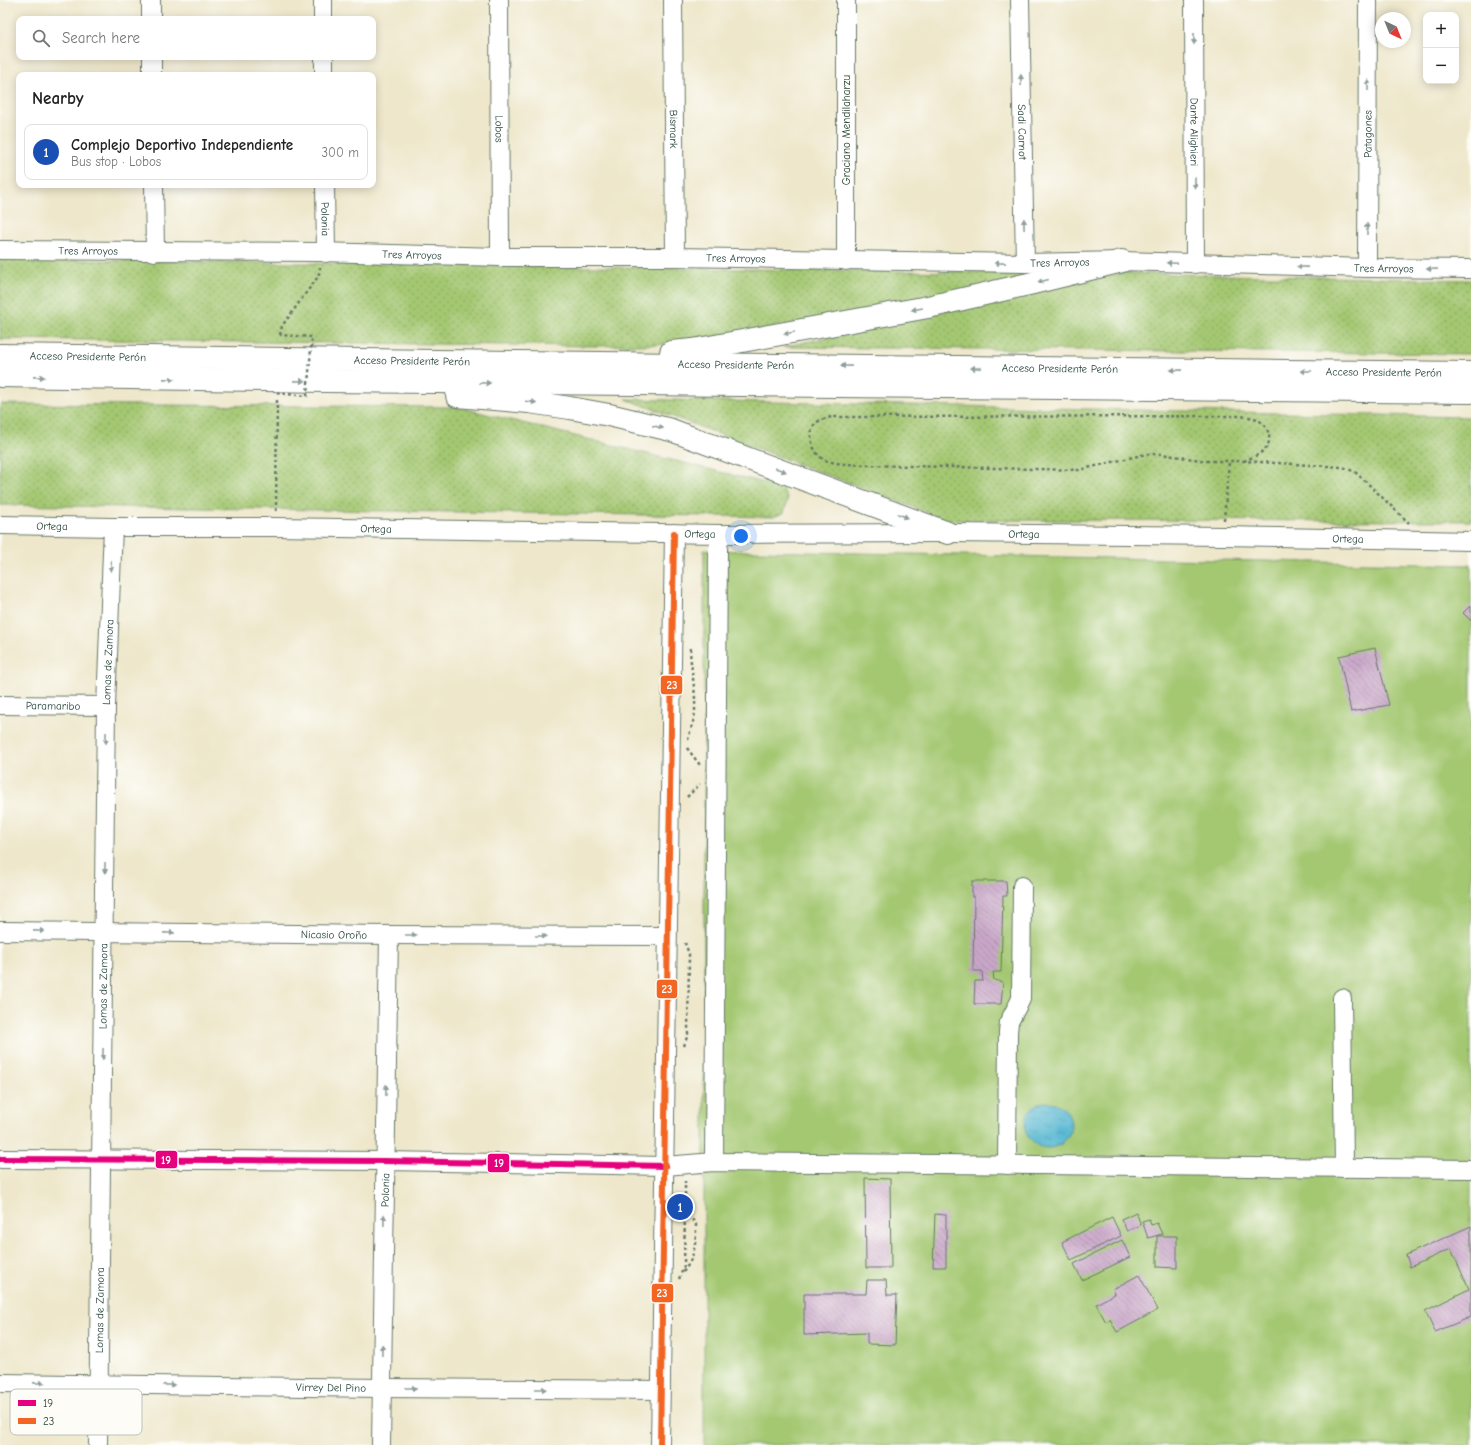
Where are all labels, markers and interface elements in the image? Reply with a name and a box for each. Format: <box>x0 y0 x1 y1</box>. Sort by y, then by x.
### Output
north arrow <box>1375 12 1411 48</box>
map controls <box>1423 12 1459 84</box>
button: + <box>1423 12 1459 48</box>
search box <box>16 16 376 60</box>
icon: search <box>30 27 52 49</box>
text: Search here <box>62 29 140 47</box>
one-way arrow <box>1191 33 1197 46</box>
button: − <box>1423 48 1459 84</box>
one-way arrow <box>1018 74 1025 86</box>
street label: Graciano Mendilaharzu <box>840 75 853 185</box>
one-way arrow <box>1365 78 1371 91</box>
text: Nearby <box>32 89 83 108</box>
street label: Dante Alighieri <box>1187 98 1201 166</box>
street label: Sadi Carnot <box>1015 104 1029 161</box>
street label: Bismark <box>667 110 680 149</box>
street label: Patagones <box>1361 110 1375 158</box>
street label: Lobos <box>492 115 506 143</box>
text: Complejo Deportivo Independiente <box>71 136 293 154</box>
text: 1 <box>43 145 49 160</box>
text: 300 m <box>321 145 359 160</box>
text: Bus stop · Lobos <box>71 154 161 169</box>
one-way arrow <box>1192 177 1198 190</box>
street label: Polonia <box>318 202 332 236</box>
one-way arrow <box>1021 218 1028 230</box>
one-way arrow <box>1364 222 1370 235</box>
street label: Tres Arroyos <box>58 244 118 258</box>
street label: Tres Arroyos <box>382 248 442 262</box>
street label: Tres Arroyos <box>706 252 766 266</box>
street label: Tres Arroyos <box>1030 256 1090 270</box>
one-way arrow <box>993 260 1006 266</box>
one-way arrow <box>1165 260 1178 266</box>
street label: Tres Arroyos <box>1354 262 1414 275</box>
one-way arrow <box>1296 263 1308 270</box>
one-way arrow <box>1425 266 1438 272</box>
one-way arrow <box>1037 278 1050 284</box>
one-way arrow <box>910 307 923 313</box>
one-way arrow <box>783 330 795 336</box>
street label: Acceso Presidente Perón <box>30 349 146 364</box>
street label: Acceso Presidente Perón <box>354 354 470 368</box>
street label: Acceso Presidente Perón <box>678 358 794 372</box>
street label: Acceso Presidente Perón <box>1002 362 1118 376</box>
one-way arrow <box>839 363 852 369</box>
one-way arrow <box>969 365 982 371</box>
street label: Acceso Presidente Perón <box>1326 365 1442 380</box>
one-way arrow <box>1169 367 1182 373</box>
one-way arrow <box>1299 368 1312 374</box>
one-way arrow <box>33 374 46 380</box>
one-way arrow <box>163 376 176 382</box>
one-way arrow <box>293 378 306 384</box>
one-way arrow <box>479 380 492 386</box>
one-way arrow <box>525 399 537 405</box>
one-way arrow <box>652 425 665 431</box>
one-way arrow <box>775 468 787 474</box>
one-way arrow <box>897 513 909 519</box>
street label: Ortega <box>36 520 68 533</box>
street label: Ortega <box>360 522 392 536</box>
your location <box>731 526 751 546</box>
street label: Ortega <box>684 527 716 541</box>
street label: Ortega <box>1008 528 1040 541</box>
street label: Ortega <box>1332 532 1364 546</box>
one-way arrow <box>108 560 115 572</box>
street label: Lomas de Zamora <box>100 619 116 705</box>
line badge: 23 <box>660 675 683 695</box>
text: 23 <box>667 679 677 692</box>
street label: Paramaribo <box>26 699 81 713</box>
one-way arrow <box>103 732 109 745</box>
one-way arrow <box>102 862 108 875</box>
one-way arrow <box>33 928 46 934</box>
street label: Nicasio Oroño <box>301 928 367 942</box>
one-way arrow <box>163 929 175 936</box>
one-way arrow <box>405 932 418 938</box>
one-way arrow <box>535 933 548 939</box>
street label: Lomas de Zamora <box>97 943 110 1029</box>
line badge: 23 <box>656 979 678 999</box>
text: 23 <box>662 983 672 996</box>
one-way arrow <box>100 1048 106 1061</box>
one-way arrow <box>383 1083 389 1096</box>
line badge: 19 <box>155 1150 178 1169</box>
line badge: 19 <box>487 1153 510 1173</box>
text: 19 <box>161 1154 171 1167</box>
text: 19 <box>494 1157 504 1170</box>
street label: Polonia <box>379 1173 392 1207</box>
pin: 1 <box>667 1192 693 1222</box>
one-way arrow <box>381 1213 387 1226</box>
street label: Lomas de Zamora <box>93 1267 107 1353</box>
line badge: 23 <box>651 1283 674 1303</box>
text: 23 <box>657 1287 667 1300</box>
one-way arrow <box>379 1344 386 1356</box>
one-way arrow <box>33 1380 46 1386</box>
street label: Virrey Del Pino <box>296 1381 366 1395</box>
one-way arrow <box>163 1382 176 1388</box>
one-way arrow <box>405 1385 417 1392</box>
one-way arrow <box>535 1386 547 1393</box>
legend <box>10 1389 142 1435</box>
text: 19 <box>43 1397 53 1410</box>
text: 23 <box>43 1415 54 1428</box>

